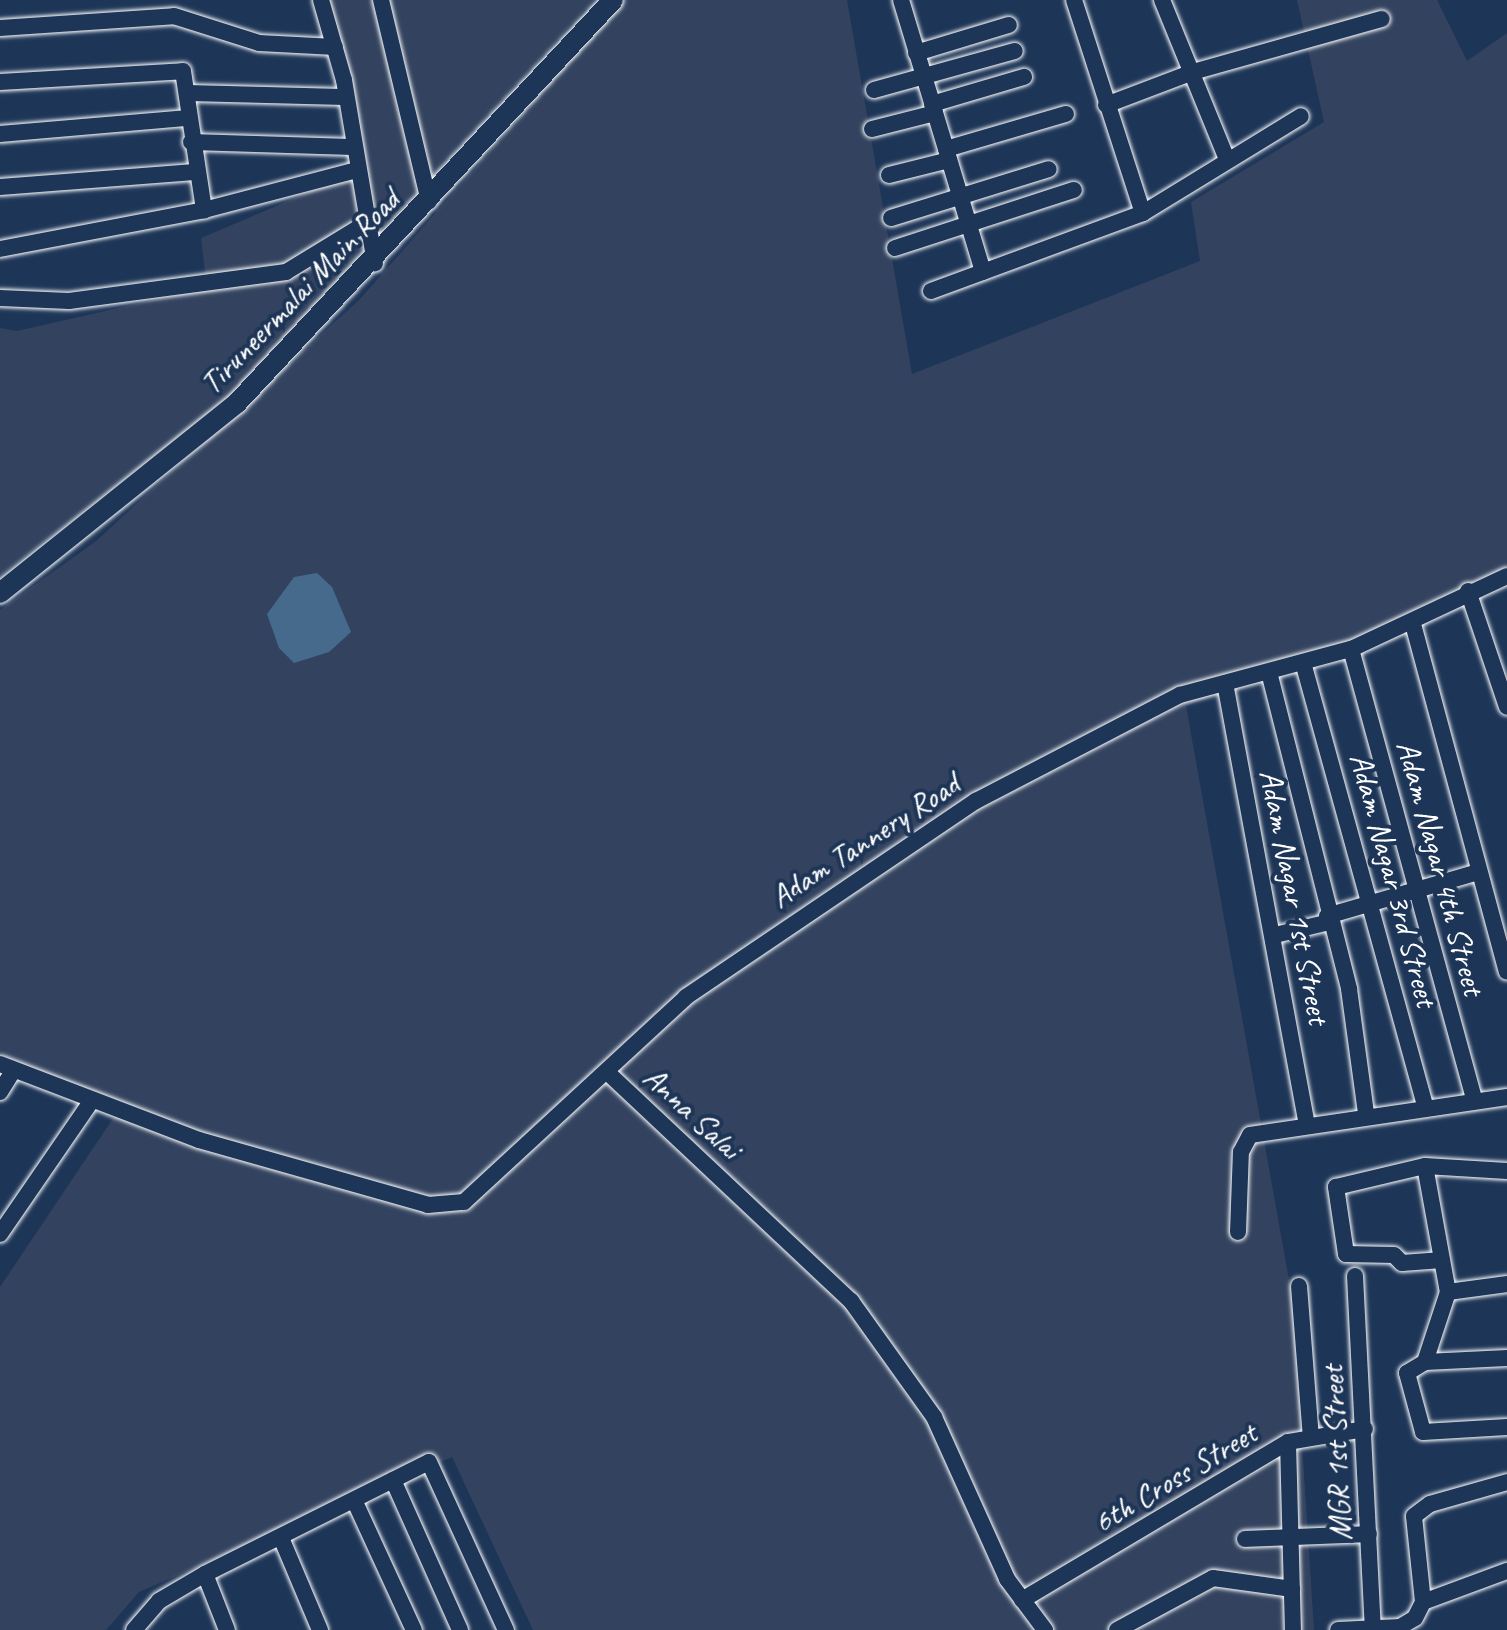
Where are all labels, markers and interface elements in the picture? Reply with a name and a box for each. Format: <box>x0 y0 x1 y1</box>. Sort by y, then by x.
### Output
street label: Tiruneermalai Main Road <box>192 181 408 403</box>
street label: Adam Nagar 4th Street <box>1387 736 1493 1000</box>
street label: Adam Nagar 3rd Street <box>1340 748 1446 1012</box>
street label: Adam Tannery Road <box>763 765 967 917</box>
street label: Adam Nagar 1st Street <box>1250 766 1338 1028</box>
street label: Anna Salai <box>635 1058 749 1168</box>
street label: MGR 1st Street <box>1313 1364 1361 1542</box>
street label: 6th Cross Street <box>1086 1414 1264 1542</box>

